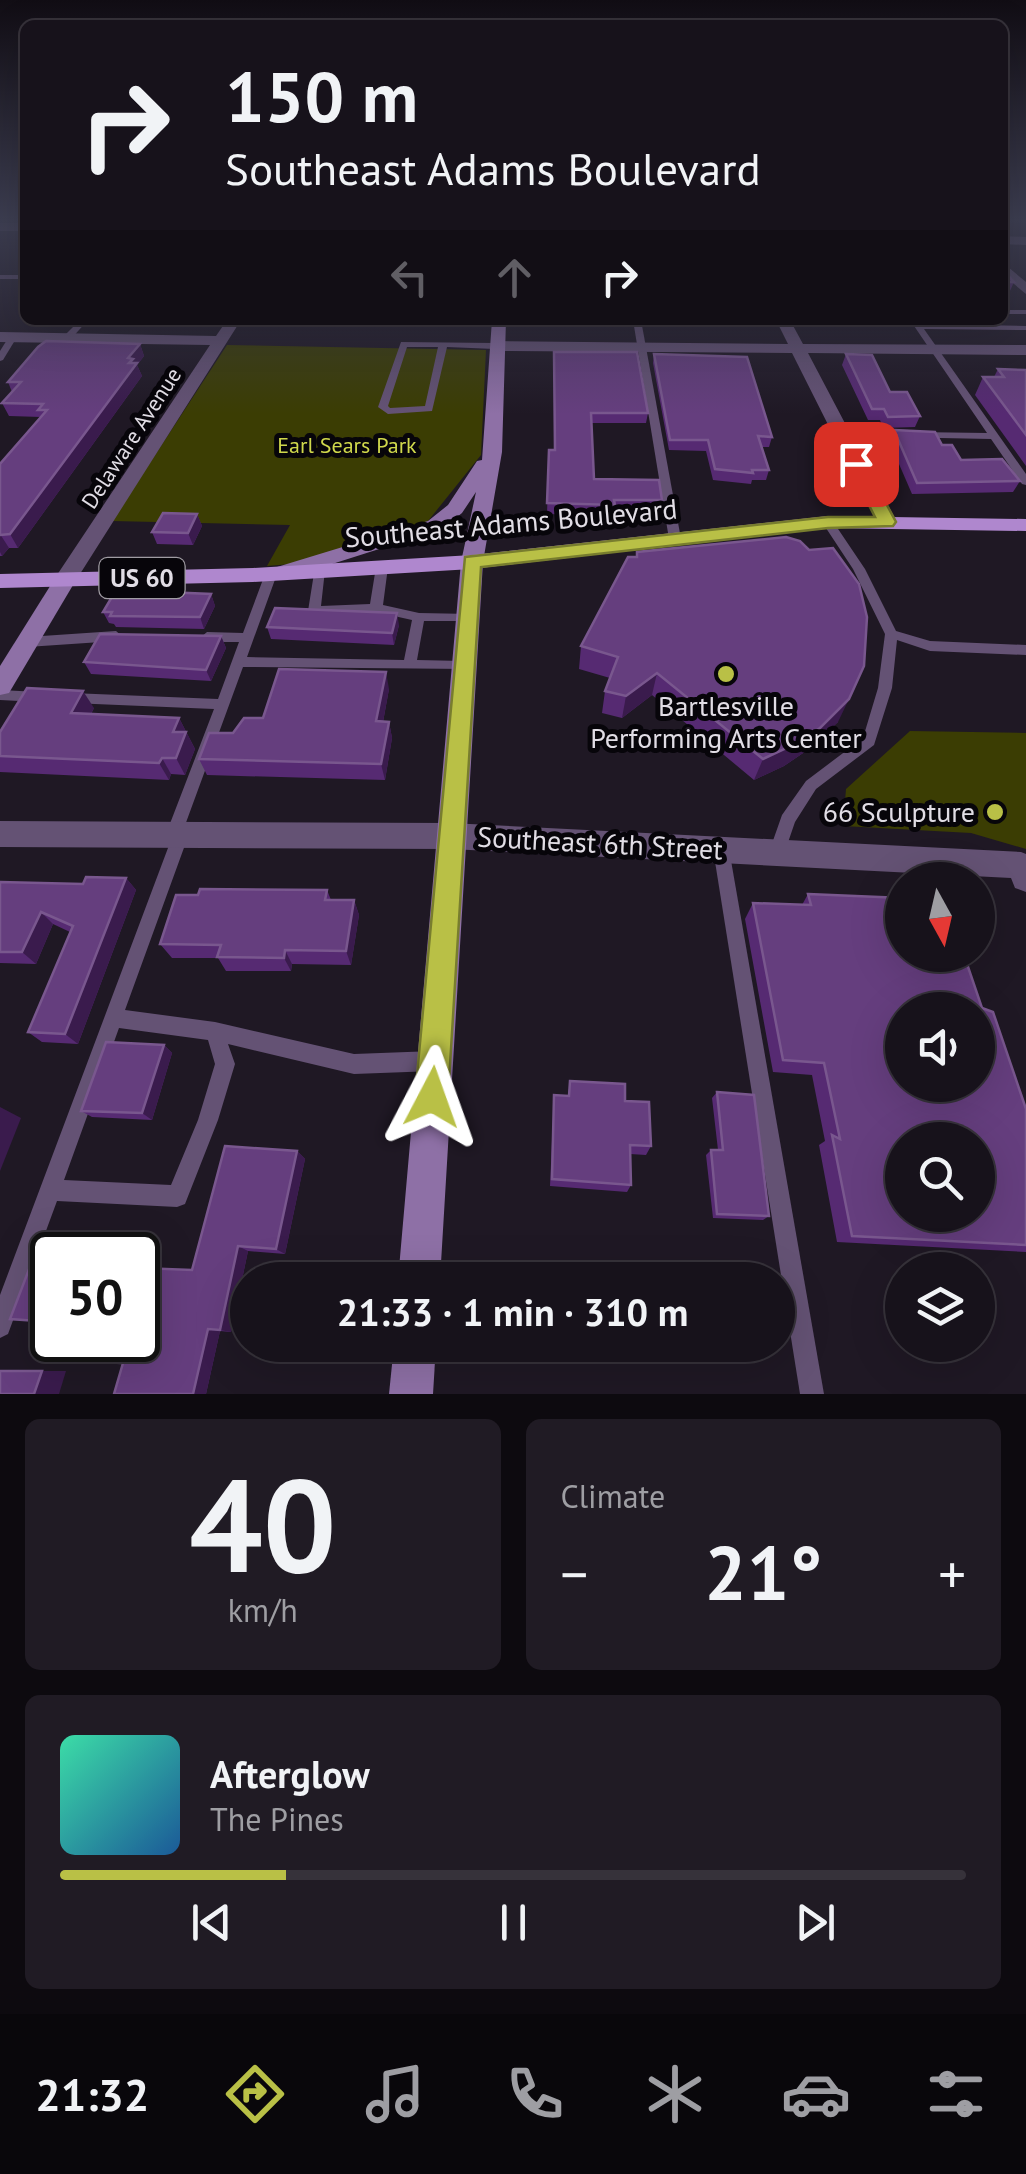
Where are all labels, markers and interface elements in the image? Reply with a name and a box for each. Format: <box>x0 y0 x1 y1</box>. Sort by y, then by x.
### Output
text: 150 m <box>225 51 418 141</box>
icon: right <box>60 60 190 190</box>
text: Southeast Adams Boulevard <box>225 139 761 197</box>
icon: left <box>382 250 437 305</box>
icon: ahead <box>487 250 542 305</box>
icon: right <box>592 250 647 305</box>
street label: Delaware Avenue <box>75 362 187 514</box>
pin <box>814 422 899 507</box>
park label: Earl Sears Park <box>277 431 417 459</box>
icon: arrive <box>829 437 884 492</box>
street label: Southeast Adams Boulevard <box>343 490 679 555</box>
road number: US 60 <box>100 558 184 598</box>
marker: Bartlesville Performing Arts Center <box>715 663 737 685</box>
place label: Bartlesville Performing Arts Center <box>590 687 862 756</box>
place label: 66 Sculpture <box>823 793 975 830</box>
marker: 66 Sculpture <box>984 801 1006 823</box>
street label: Southeast 6th Street <box>476 818 724 867</box>
north arrow <box>885 862 995 972</box>
map controls <box>885 862 995 1362</box>
button: sound <box>885 992 995 1102</box>
position arrow <box>380 1045 484 1149</box>
button: search <box>885 1122 995 1232</box>
speed limit sign: 50 <box>30 1232 160 1362</box>
button: layers <box>885 1252 995 1362</box>
text: 21:33 · 1 min · 310 m <box>337 1287 688 1336</box>
text: 40 <box>189 1440 336 1608</box>
text: Climate <box>561 1475 665 1517</box>
text: 21° <box>704 1524 822 1621</box>
text: − <box>561 1538 588 1609</box>
text: + <box>938 1538 966 1609</box>
text: km/h <box>228 1589 298 1631</box>
text: Afterglow <box>210 1749 370 1798</box>
text: The Pines <box>210 1798 344 1840</box>
icon: previous <box>184 1895 239 1950</box>
icon: pause <box>486 1895 541 1950</box>
icon: next <box>788 1895 843 1950</box>
icon: directions <box>220 2059 290 2129</box>
icon: music <box>360 2059 430 2129</box>
icon: phone <box>500 2059 570 2129</box>
icon: climate <box>640 2059 710 2129</box>
icon: car <box>781 2059 851 2129</box>
icon: filters <box>921 2059 991 2129</box>
text: 21:32 <box>35 2065 149 2123</box>

